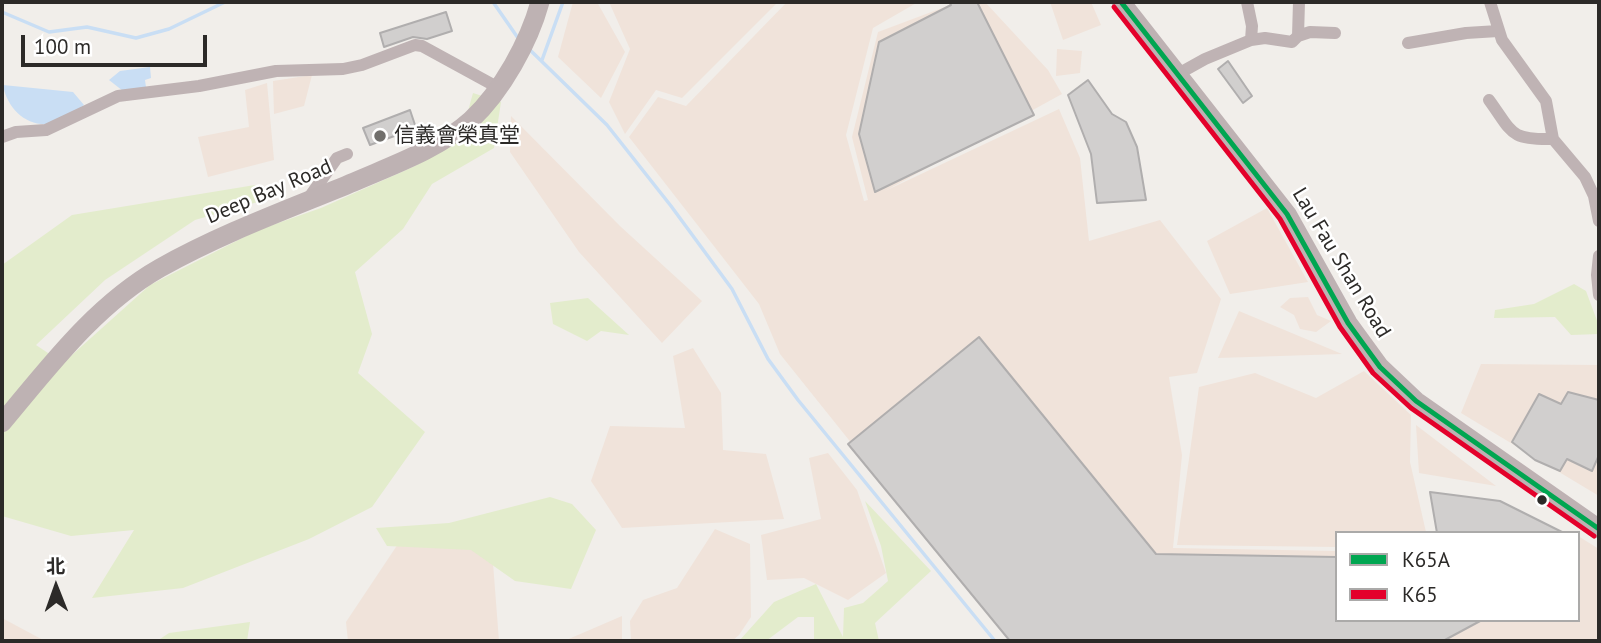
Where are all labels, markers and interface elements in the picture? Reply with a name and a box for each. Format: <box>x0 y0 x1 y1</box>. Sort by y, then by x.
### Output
scale bar <box>24 21 210 65</box>
text: 100 m <box>34 33 91 60</box>
place label: 信義會榮真堂 <box>394 123 520 149</box>
marker: 信義會榮真堂 <box>372 128 388 144</box>
street label: Deep Bay Road <box>202 154 336 230</box>
street label: Lau Fau Shan Road <box>1286 183 1396 343</box>
unlabelled marker <box>1535 493 1549 507</box>
legend <box>1335 531 1580 622</box>
text: K65A <box>1402 546 1450 573</box>
north arrow <box>21 552 91 622</box>
text: 北 <box>46 554 65 578</box>
text: K65 <box>1402 581 1438 608</box>

